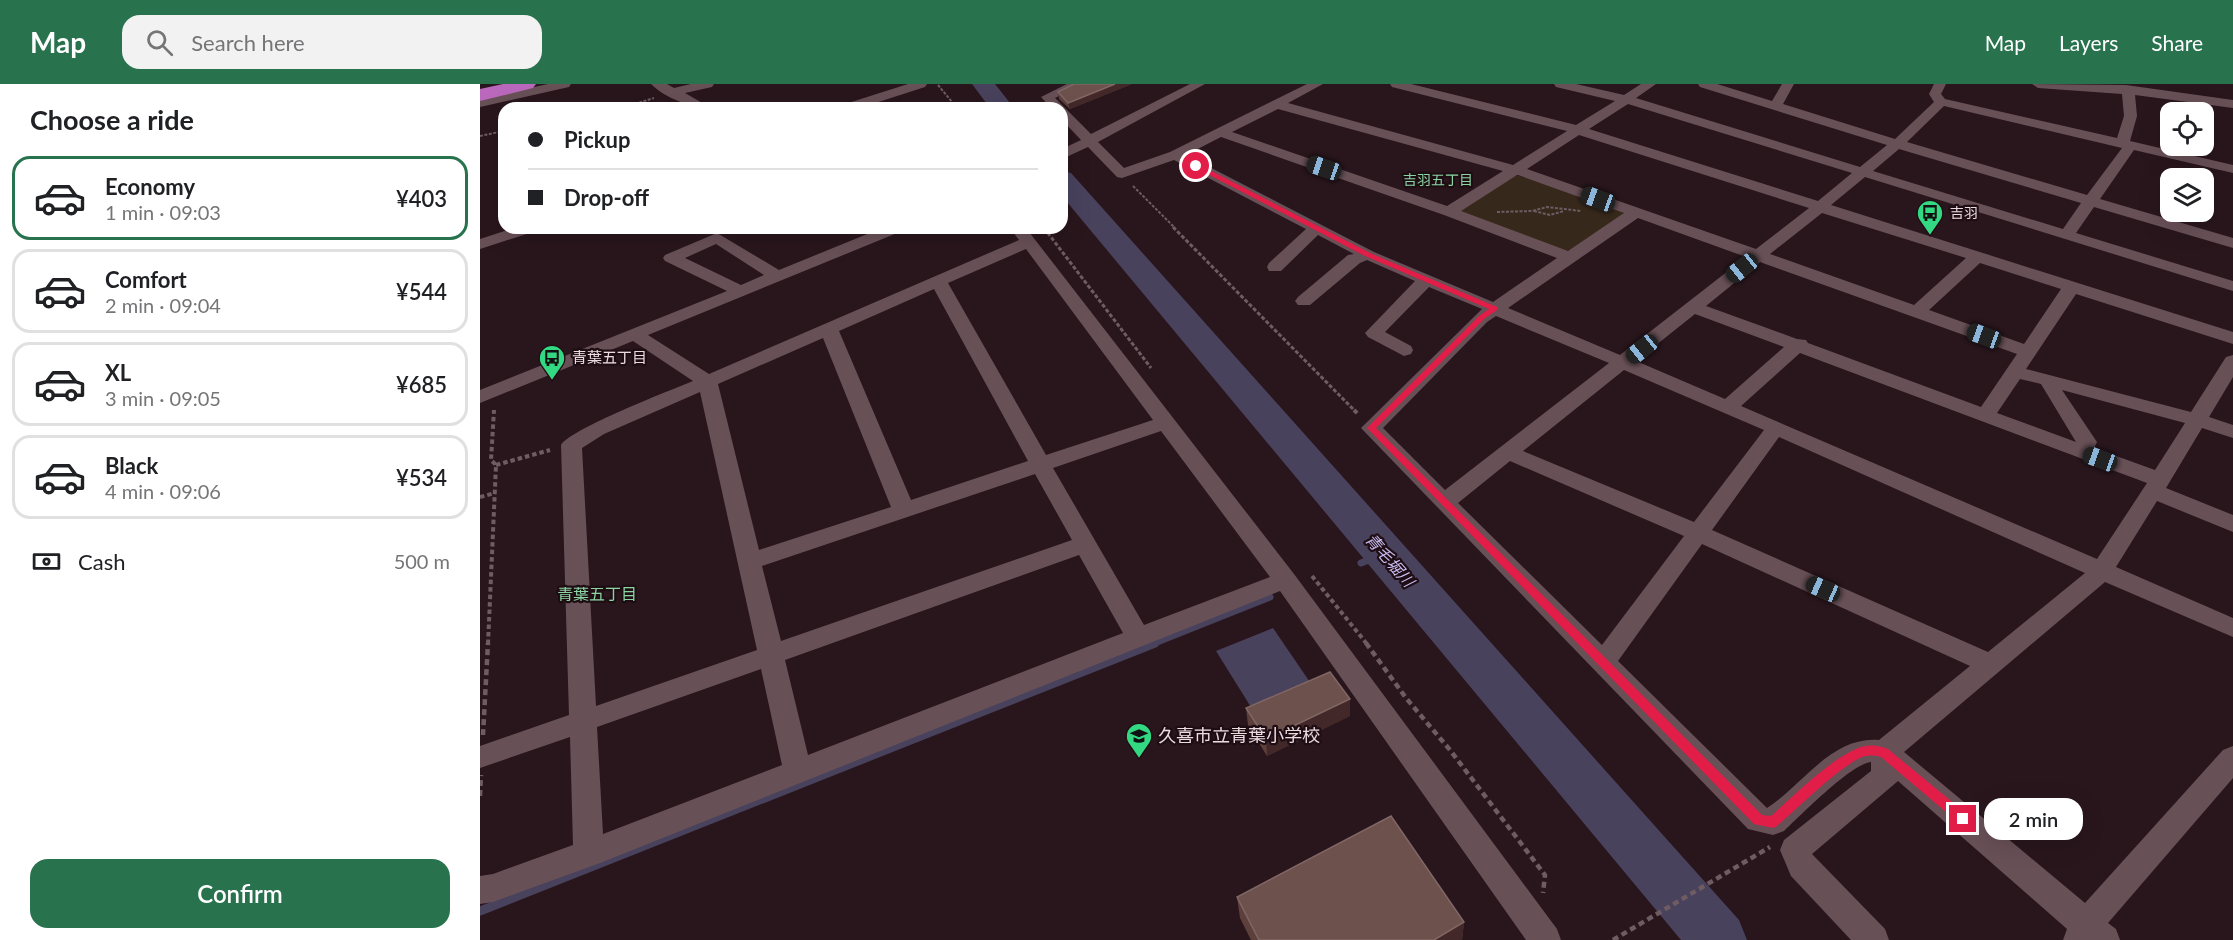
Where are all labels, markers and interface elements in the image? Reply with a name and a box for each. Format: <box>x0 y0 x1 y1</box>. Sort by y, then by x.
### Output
search box <box>122 15 542 69</box>
text: Map <box>30 25 86 59</box>
icon: search <box>143 26 176 59</box>
text: Search here <box>191 29 305 56</box>
text: Map <box>1985 30 2026 55</box>
text: Layers <box>2059 30 2118 55</box>
text: Share <box>2151 30 2203 55</box>
map controls <box>2160 102 2214 222</box>
button: locate <box>2160 102 2214 156</box>
text: Choose a ride <box>30 103 194 136</box>
text: Pickup <box>564 126 630 153</box>
route start <box>1182 152 1209 179</box>
car <box>1304 154 1344 182</box>
button: layers <box>2160 168 2214 222</box>
icon: car <box>33 171 87 225</box>
district label: 吉羽五丁目 <box>1403 171 1473 188</box>
text: Economy <box>105 173 195 200</box>
text: Drop-off <box>564 184 649 211</box>
car <box>1578 184 1618 214</box>
text: ¥403 <box>396 185 447 212</box>
bus stop icon: 吉羽 <box>1915 198 1945 236</box>
text: 1 min · 09:03 <box>105 200 221 224</box>
place label: 吉羽 <box>1950 204 1978 221</box>
car <box>1722 250 1762 286</box>
icon: car <box>33 264 87 318</box>
text: Comfort <box>105 266 187 293</box>
text: ¥544 <box>396 278 447 305</box>
text: 2 min · 09:04 <box>105 293 221 317</box>
car <box>1964 321 2004 351</box>
car <box>1622 331 1662 367</box>
bus stop icon: 青葉五丁目 <box>537 343 567 381</box>
place label: 青葉五丁目 <box>572 348 647 366</box>
icon: car <box>33 357 87 411</box>
text: XL <box>105 359 131 386</box>
text: ¥685 <box>396 371 447 398</box>
text: 3 min · 09:05 <box>105 386 221 410</box>
car <box>2080 444 2120 474</box>
icon: car <box>33 450 87 504</box>
text: Black <box>105 452 158 479</box>
text: ¥534 <box>396 464 447 491</box>
text: 4 min · 09:06 <box>105 479 221 503</box>
water label: 青毛堀川 <box>1362 529 1420 592</box>
icon: cash <box>30 545 63 578</box>
text: Cash <box>78 548 125 575</box>
text: 500 m <box>394 549 450 573</box>
car <box>1803 573 1843 605</box>
district label: 青葉五丁目 <box>557 584 637 603</box>
school or university icon: 久喜市立青葉小学校 <box>1124 721 1154 759</box>
place label: 久喜市立青葉小学校 <box>1158 724 1320 746</box>
callout: 2 min <box>1984 798 2083 840</box>
route end <box>1949 805 1976 832</box>
text: 2 min <box>2009 807 2058 831</box>
button: Confirm <box>30 859 450 928</box>

